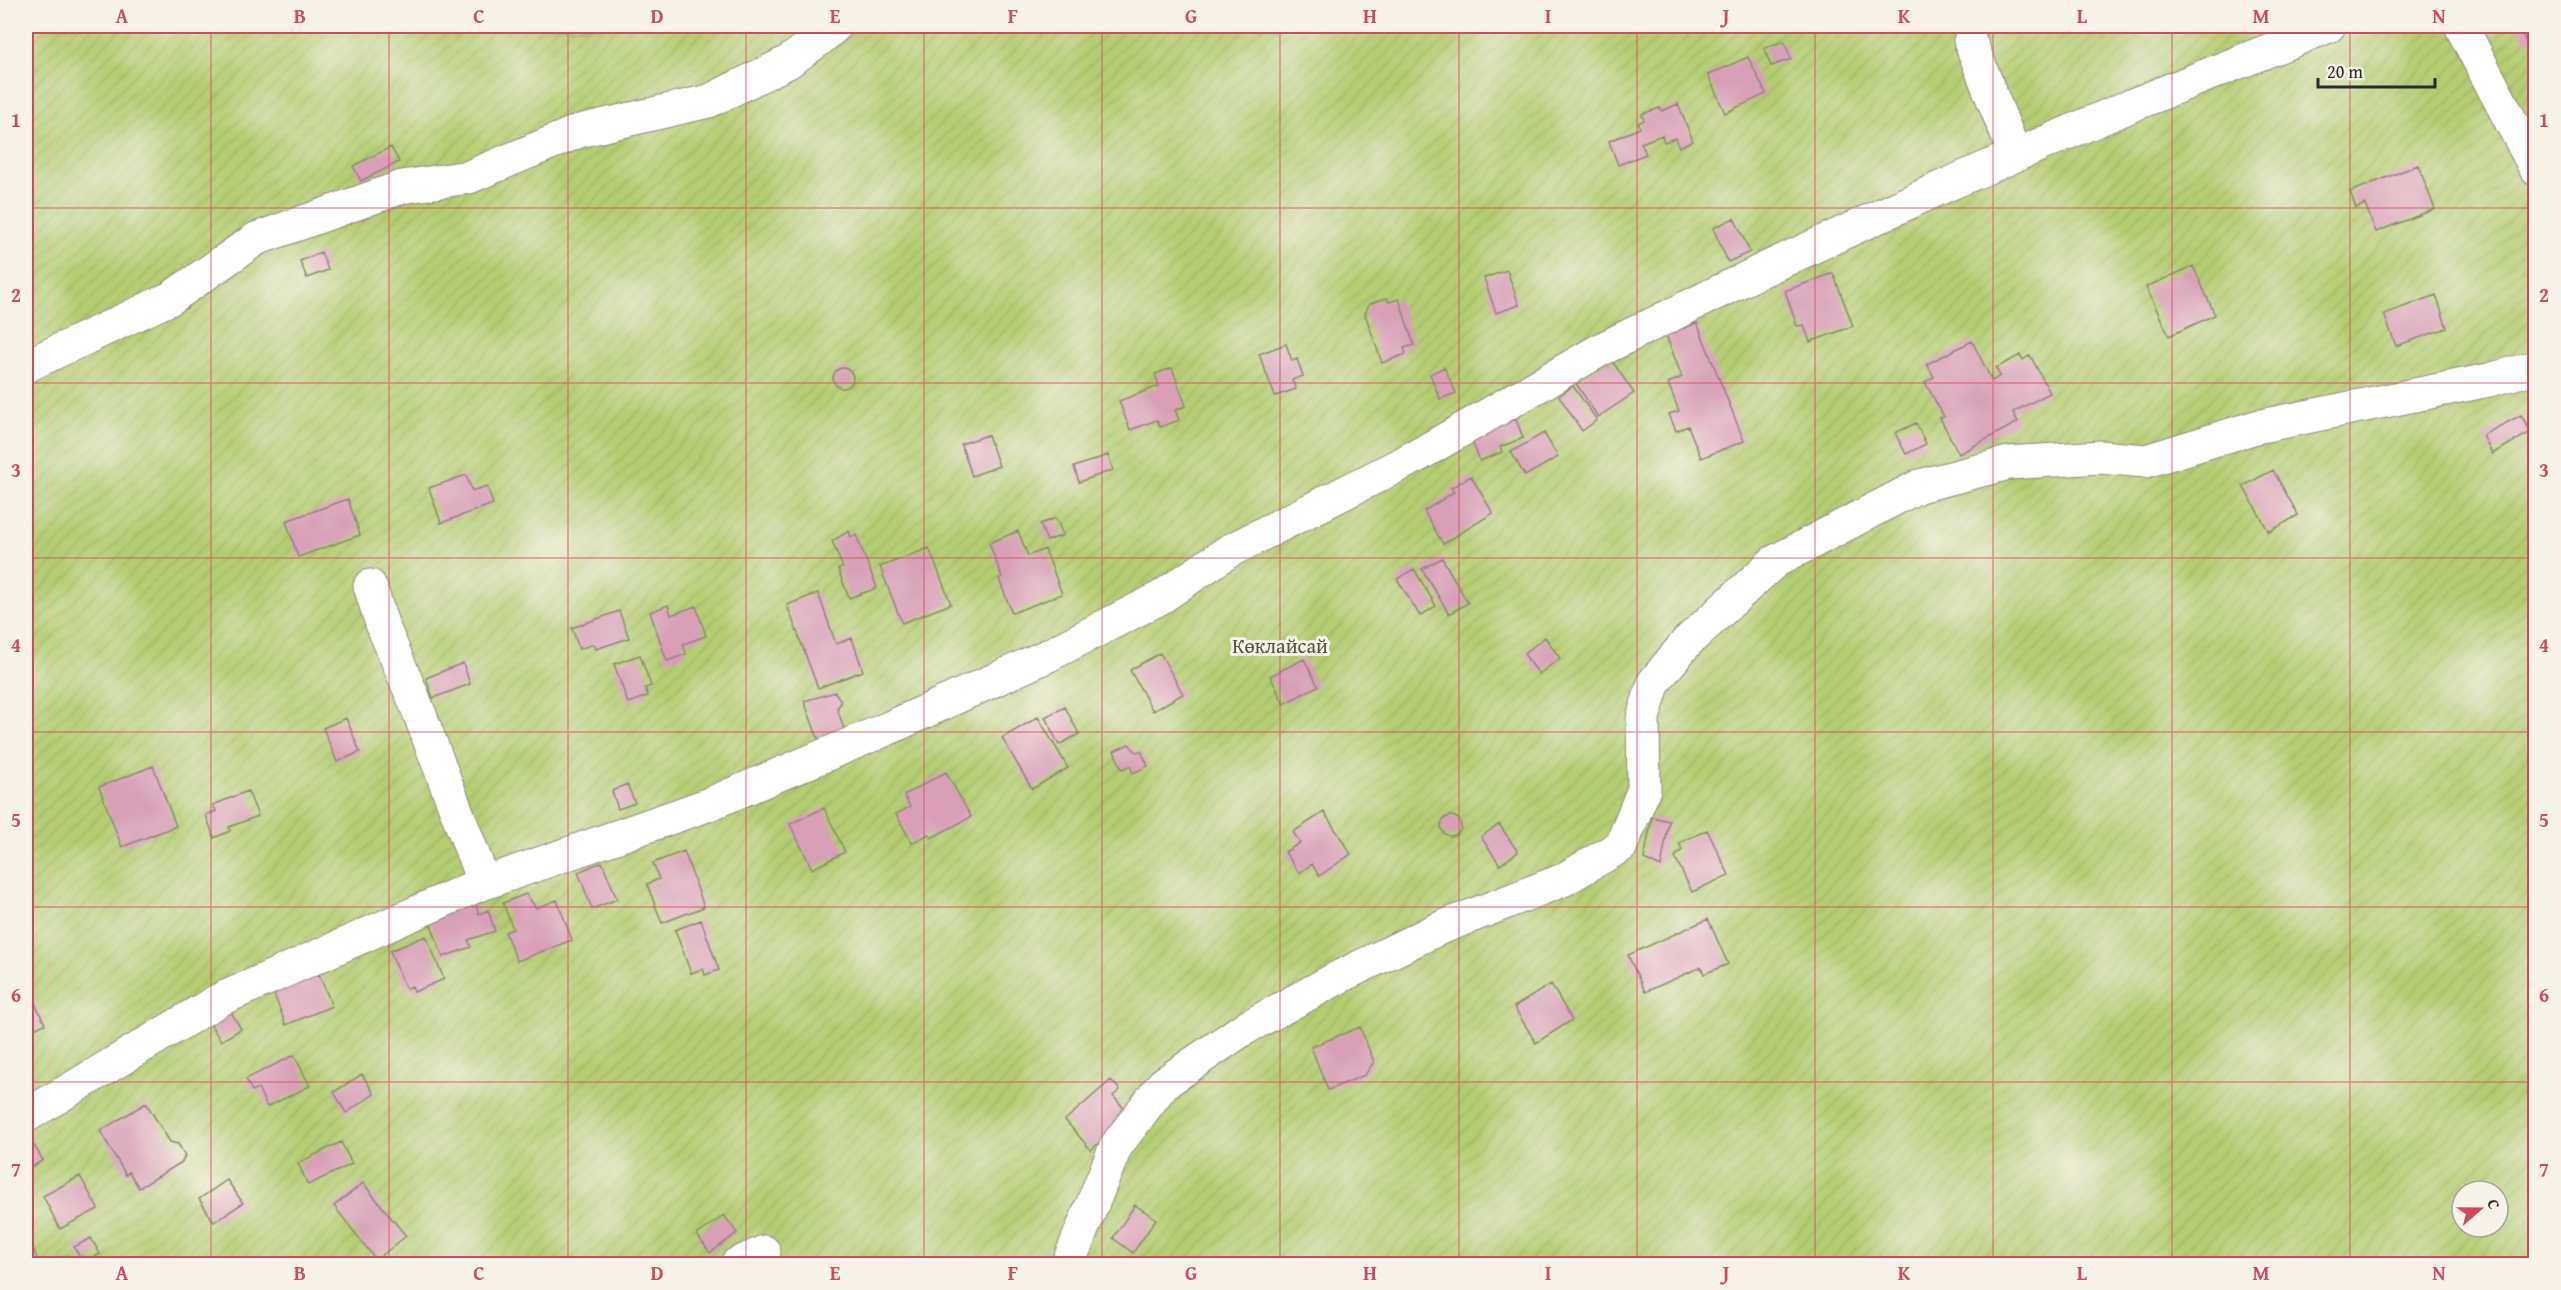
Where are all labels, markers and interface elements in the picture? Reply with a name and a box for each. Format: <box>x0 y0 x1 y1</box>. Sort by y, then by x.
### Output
text: A <box>116 1 129 30</box>
text: B <box>294 1 306 30</box>
text: C <box>473 1 485 30</box>
text: D <box>650 1 664 30</box>
text: E <box>830 1 841 30</box>
text: F <box>1008 1 1018 30</box>
text: G <box>1185 1 1197 30</box>
text: H <box>1363 1 1377 30</box>
text: I <box>1545 1 1551 30</box>
text: J <box>1720 1 1730 30</box>
text: K <box>1898 1 1911 30</box>
text: L <box>2077 1 2088 30</box>
text: M <box>2252 1 2270 30</box>
text: N <box>2432 1 2446 30</box>
scale bar <box>2318 51 2435 89</box>
text: 20 m <box>2327 58 2363 85</box>
text: 1 <box>11 105 21 134</box>
text: 1 <box>2539 105 2549 134</box>
text: 2 <box>11 280 21 309</box>
text: 2 <box>2539 280 2549 309</box>
text: 3 <box>11 455 21 484</box>
text: 3 <box>2539 455 2549 484</box>
text: 4 <box>11 630 21 659</box>
text: 4 <box>2539 630 2549 659</box>
park label: Көклайсай <box>1232 631 1328 660</box>
text: 5 <box>11 805 21 834</box>
text: 5 <box>2539 805 2549 834</box>
text: 6 <box>11 980 21 1009</box>
text: 6 <box>2539 980 2549 1009</box>
text: 7 <box>11 1154 21 1183</box>
text: 7 <box>2539 1154 2549 1183</box>
north arrow <box>2450 1179 2510 1239</box>
text: С <box>2481 1196 2507 1212</box>
text: A <box>116 1258 129 1287</box>
text: B <box>294 1258 306 1287</box>
text: C <box>473 1258 485 1287</box>
text: D <box>650 1258 664 1287</box>
text: E <box>830 1258 841 1287</box>
text: F <box>1008 1258 1018 1287</box>
text: G <box>1185 1258 1197 1287</box>
text: H <box>1363 1258 1377 1287</box>
text: I <box>1545 1258 1551 1287</box>
text: J <box>1720 1258 1730 1287</box>
text: K <box>1898 1258 1911 1287</box>
text: L <box>2077 1258 2088 1287</box>
text: M <box>2252 1258 2270 1287</box>
text: N <box>2432 1258 2446 1287</box>

